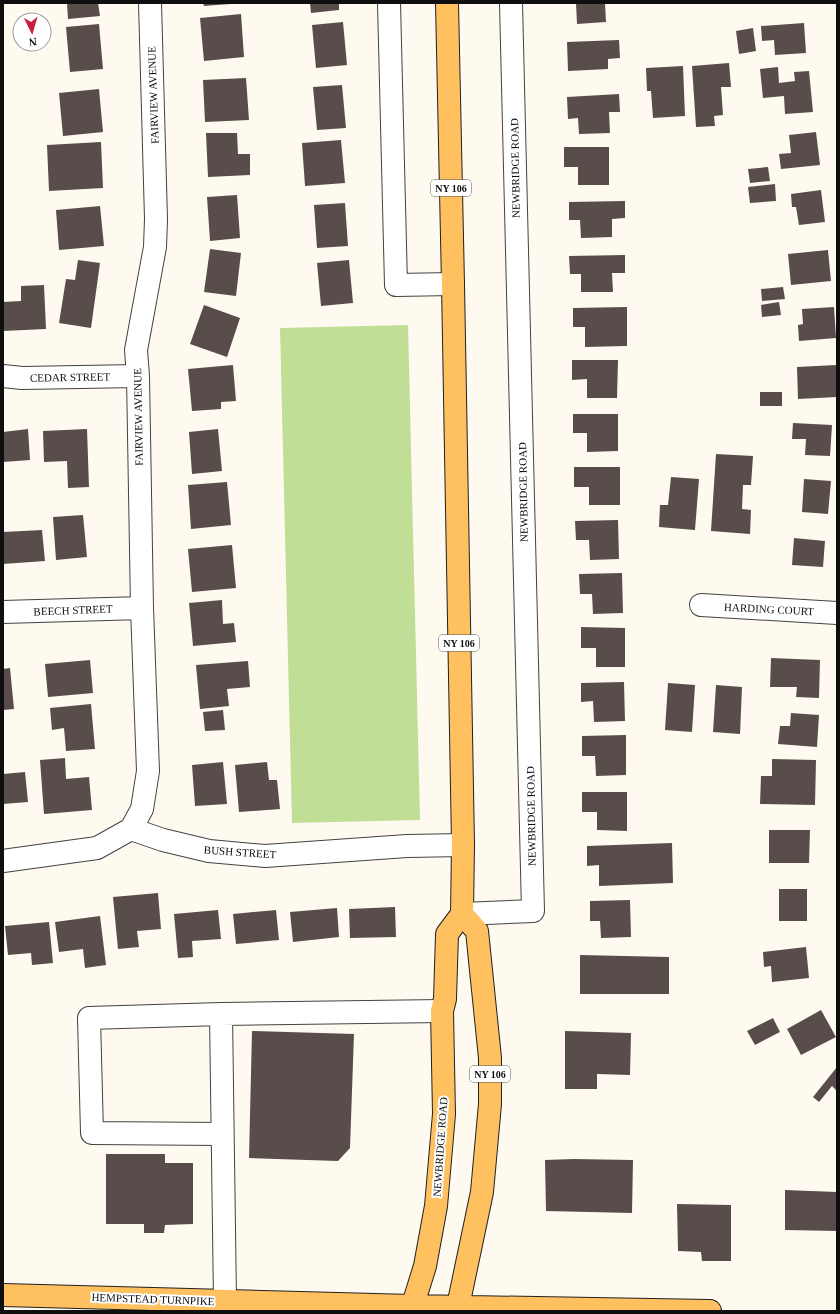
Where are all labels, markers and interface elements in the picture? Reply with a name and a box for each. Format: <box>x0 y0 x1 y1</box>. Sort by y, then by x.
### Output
north arrow <box>12 12 52 52</box>
text: N <box>28 36 37 48</box>
street label: FAIRVIEW AVENUE <box>145 46 161 144</box>
street label: NEWBRIDGE ROAD <box>508 118 522 218</box>
road number: NY 106 <box>431 180 471 196</box>
street label: FAIRVIEW AVENUE <box>131 368 145 466</box>
street label: CEDAR STREET <box>30 370 111 384</box>
street label: NEWBRIDGE ROAD <box>516 442 530 542</box>
street label: HARDING COURT <box>724 601 815 617</box>
street label: BEECH STREET <box>33 603 113 617</box>
road number: NY 106 <box>439 635 479 651</box>
street label: NEWBRIDGE ROAD <box>524 766 538 866</box>
street label: BUSH STREET <box>203 843 277 861</box>
road number: NY 106 <box>470 1066 510 1082</box>
street label: NEWBRIDGE ROAD <box>431 1097 449 1197</box>
street label: HEMPSTEAD TURNPIKE <box>91 1291 215 1307</box>

